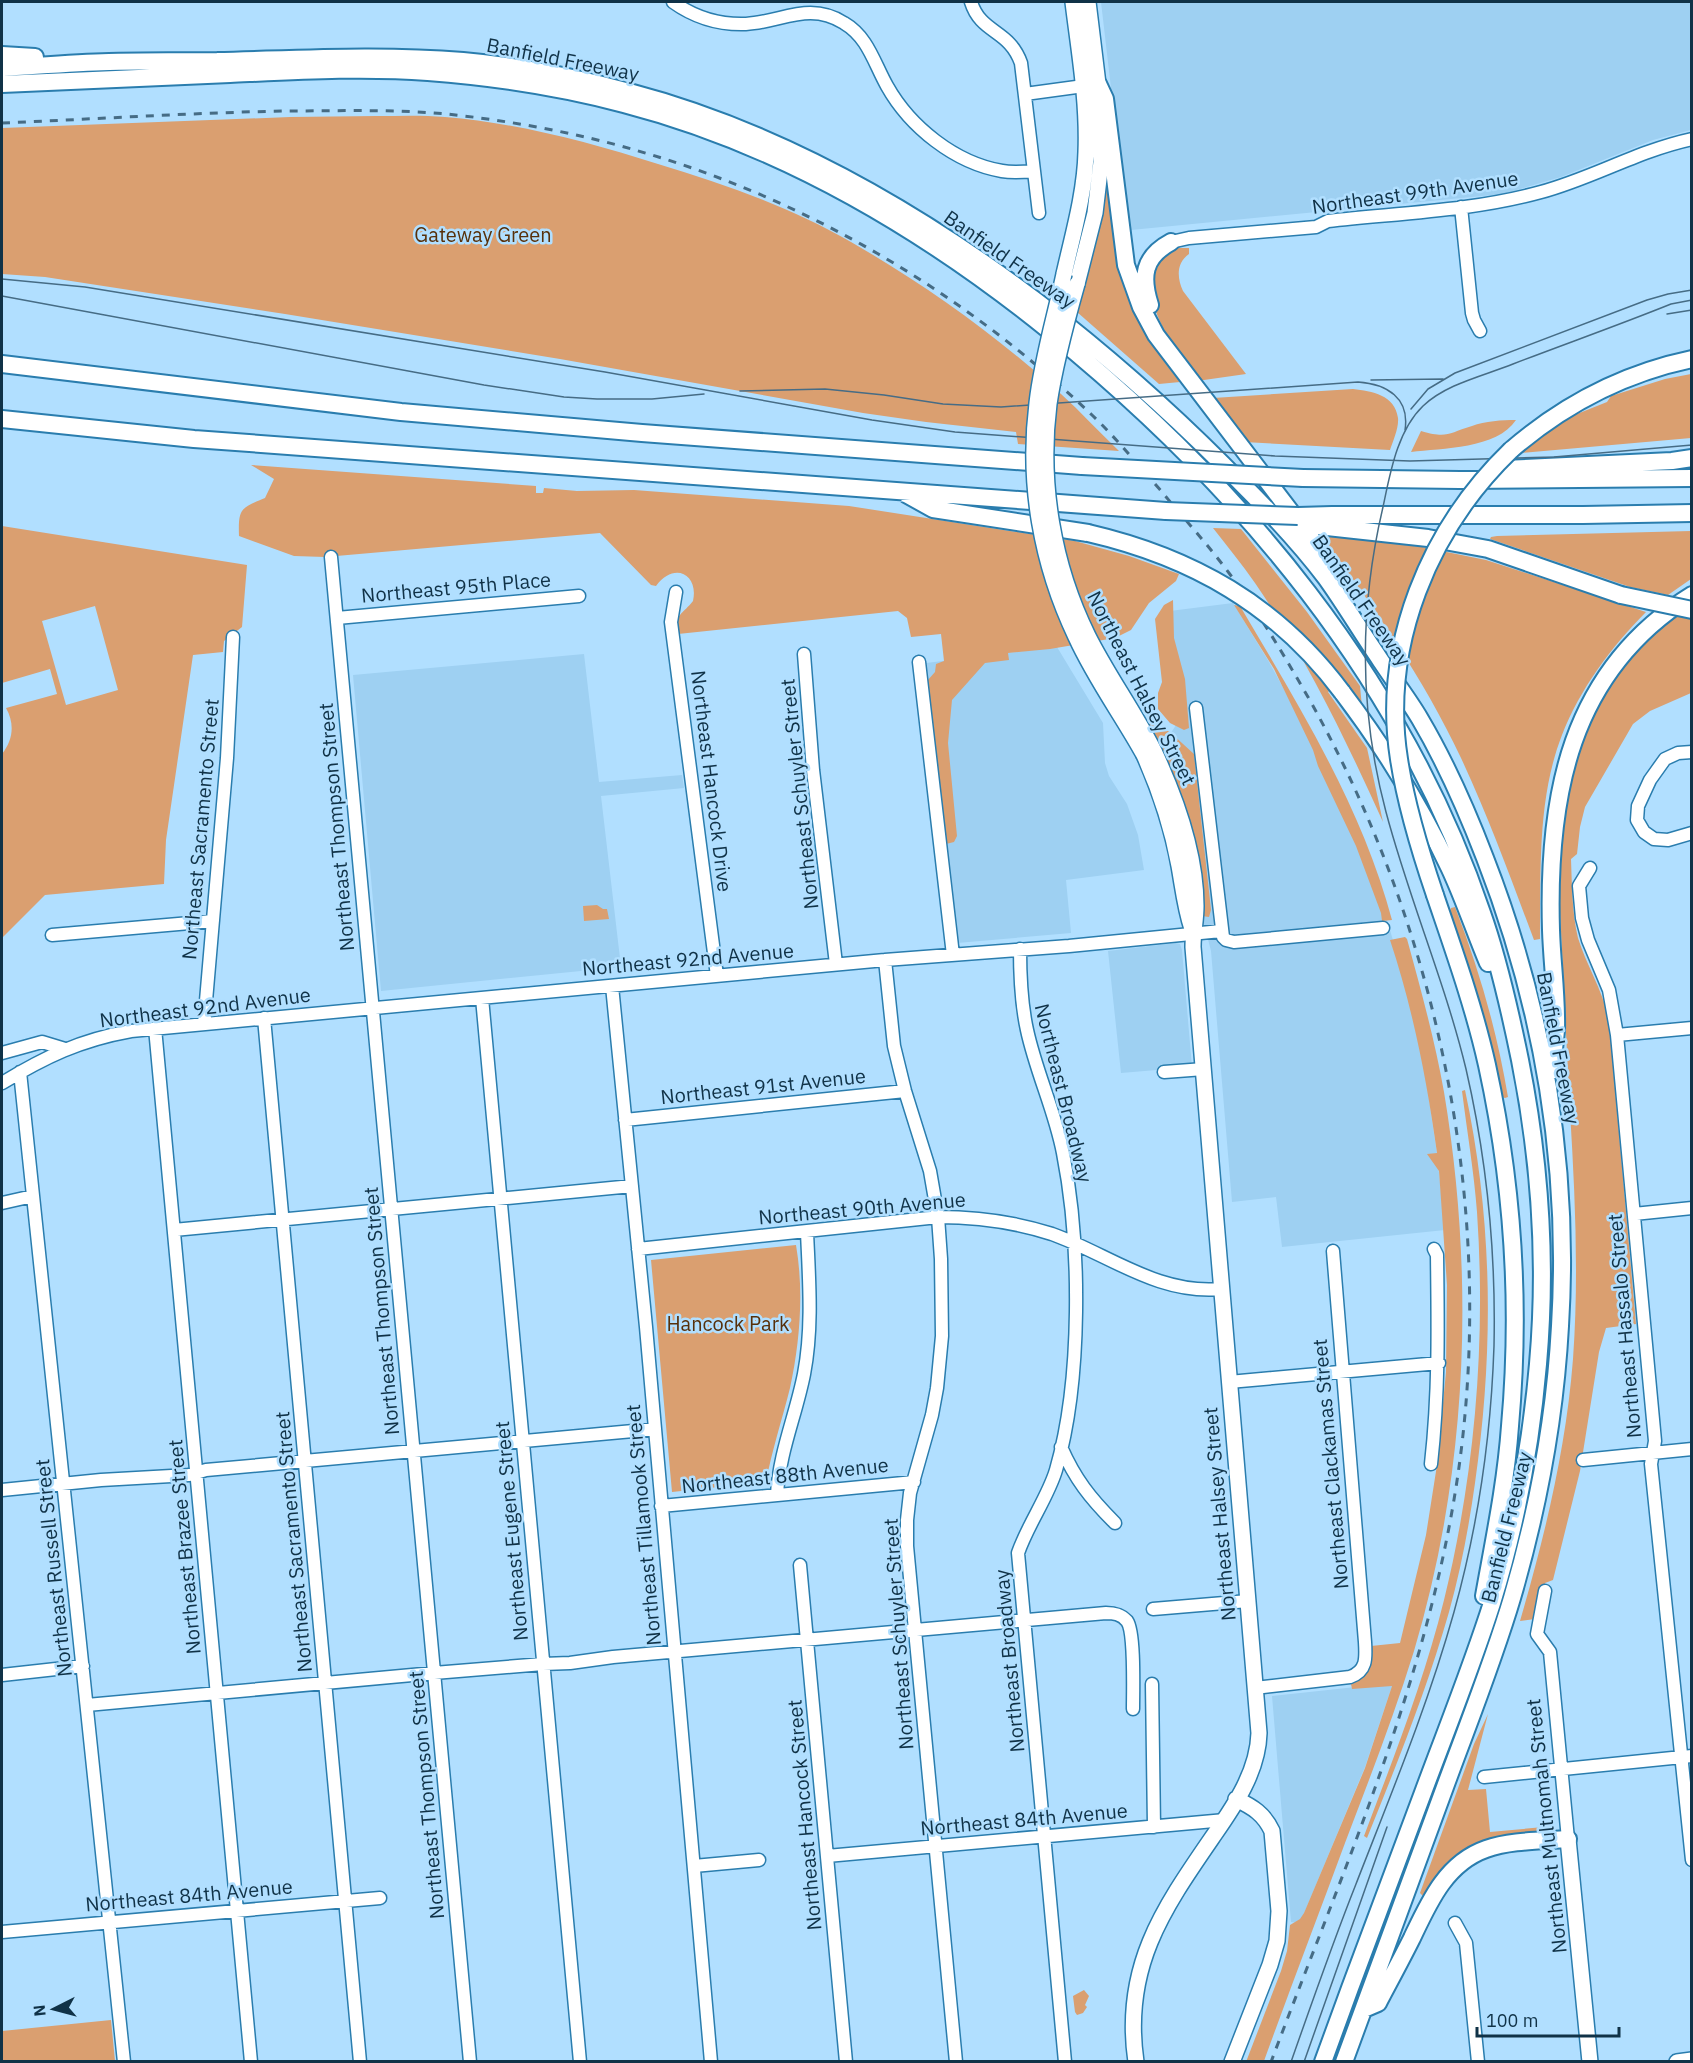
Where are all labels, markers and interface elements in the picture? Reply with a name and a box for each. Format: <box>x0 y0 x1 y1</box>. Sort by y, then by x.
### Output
street label: Banfield Freeway <box>484 31 642 87</box>
street label: Northeast 99th Avenue <box>1310 164 1520 220</box>
street label: Banfield Freeway <box>939 204 1081 314</box>
park label: Gateway Green <box>414 221 552 248</box>
street label: Banfield Freeway <box>1307 529 1417 671</box>
street label: Northeast 95th Place <box>360 565 552 609</box>
street label: Northeast Halsey Street <box>1081 586 1203 790</box>
street label: Northeast Hancock Drive <box>685 669 739 893</box>
street label: Northeast Schuyler Street <box>773 677 825 911</box>
street label: Northeast Sacramento Street <box>175 697 225 961</box>
street label: Northeast Thompson Street <box>312 702 360 952</box>
street label: Northeast 92nd Avenue <box>581 936 795 982</box>
street label: Banfield Freeway <box>1531 969 1587 1127</box>
street label: Northeast 92nd Avenue <box>98 981 312 1033</box>
street label: Northeast Broadway <box>1029 1001 1099 1185</box>
street label: Northeast 91st Avenue <box>659 1062 867 1110</box>
street label: Northeast 90th Avenue <box>757 1185 967 1231</box>
street label: Northeast Thompson Street <box>357 1186 405 1436</box>
street label: Northeast Hassalo Street <box>1601 1213 1647 1439</box>
park label: Hancock Park <box>666 1310 790 1337</box>
street label: Northeast Clackamas Street <box>1306 1338 1354 1590</box>
street label: Northeast Tillamook Street <box>619 1403 667 1647</box>
street label: Northeast Halsey Street <box>1196 1406 1242 1622</box>
street label: Northeast Sacramento Street <box>268 1410 318 1674</box>
street label: Northeast Eugene Street <box>488 1420 534 1642</box>
street label: Northeast Brazee Street <box>161 1438 207 1656</box>
street label: Banfield Freeway <box>1474 1449 1538 1605</box>
street label: Northeast 88th Avenue <box>680 1451 890 1499</box>
street label: Northeast Russell Street <box>28 1458 78 1678</box>
street label: Northeast Schuyler Street <box>876 1517 920 1751</box>
street label: Northeast Broadway <box>988 1568 1030 1754</box>
street label: Northeast Thompson Street <box>402 1670 450 1920</box>
street label: Northeast Multnomah Street <box>1519 1697 1573 1955</box>
street label: Northeast Hancock Street <box>780 1698 828 1932</box>
street label: Northeast 84th Avenue <box>919 1796 1129 1842</box>
street label: Northeast 84th Avenue <box>84 1872 294 1918</box>
north arrow <box>24 1979 84 2039</box>
scale bar <box>1477 2000 1620 2038</box>
text: N <box>29 2004 50 2017</box>
text: 100 m <box>1486 2009 1538 2032</box>

